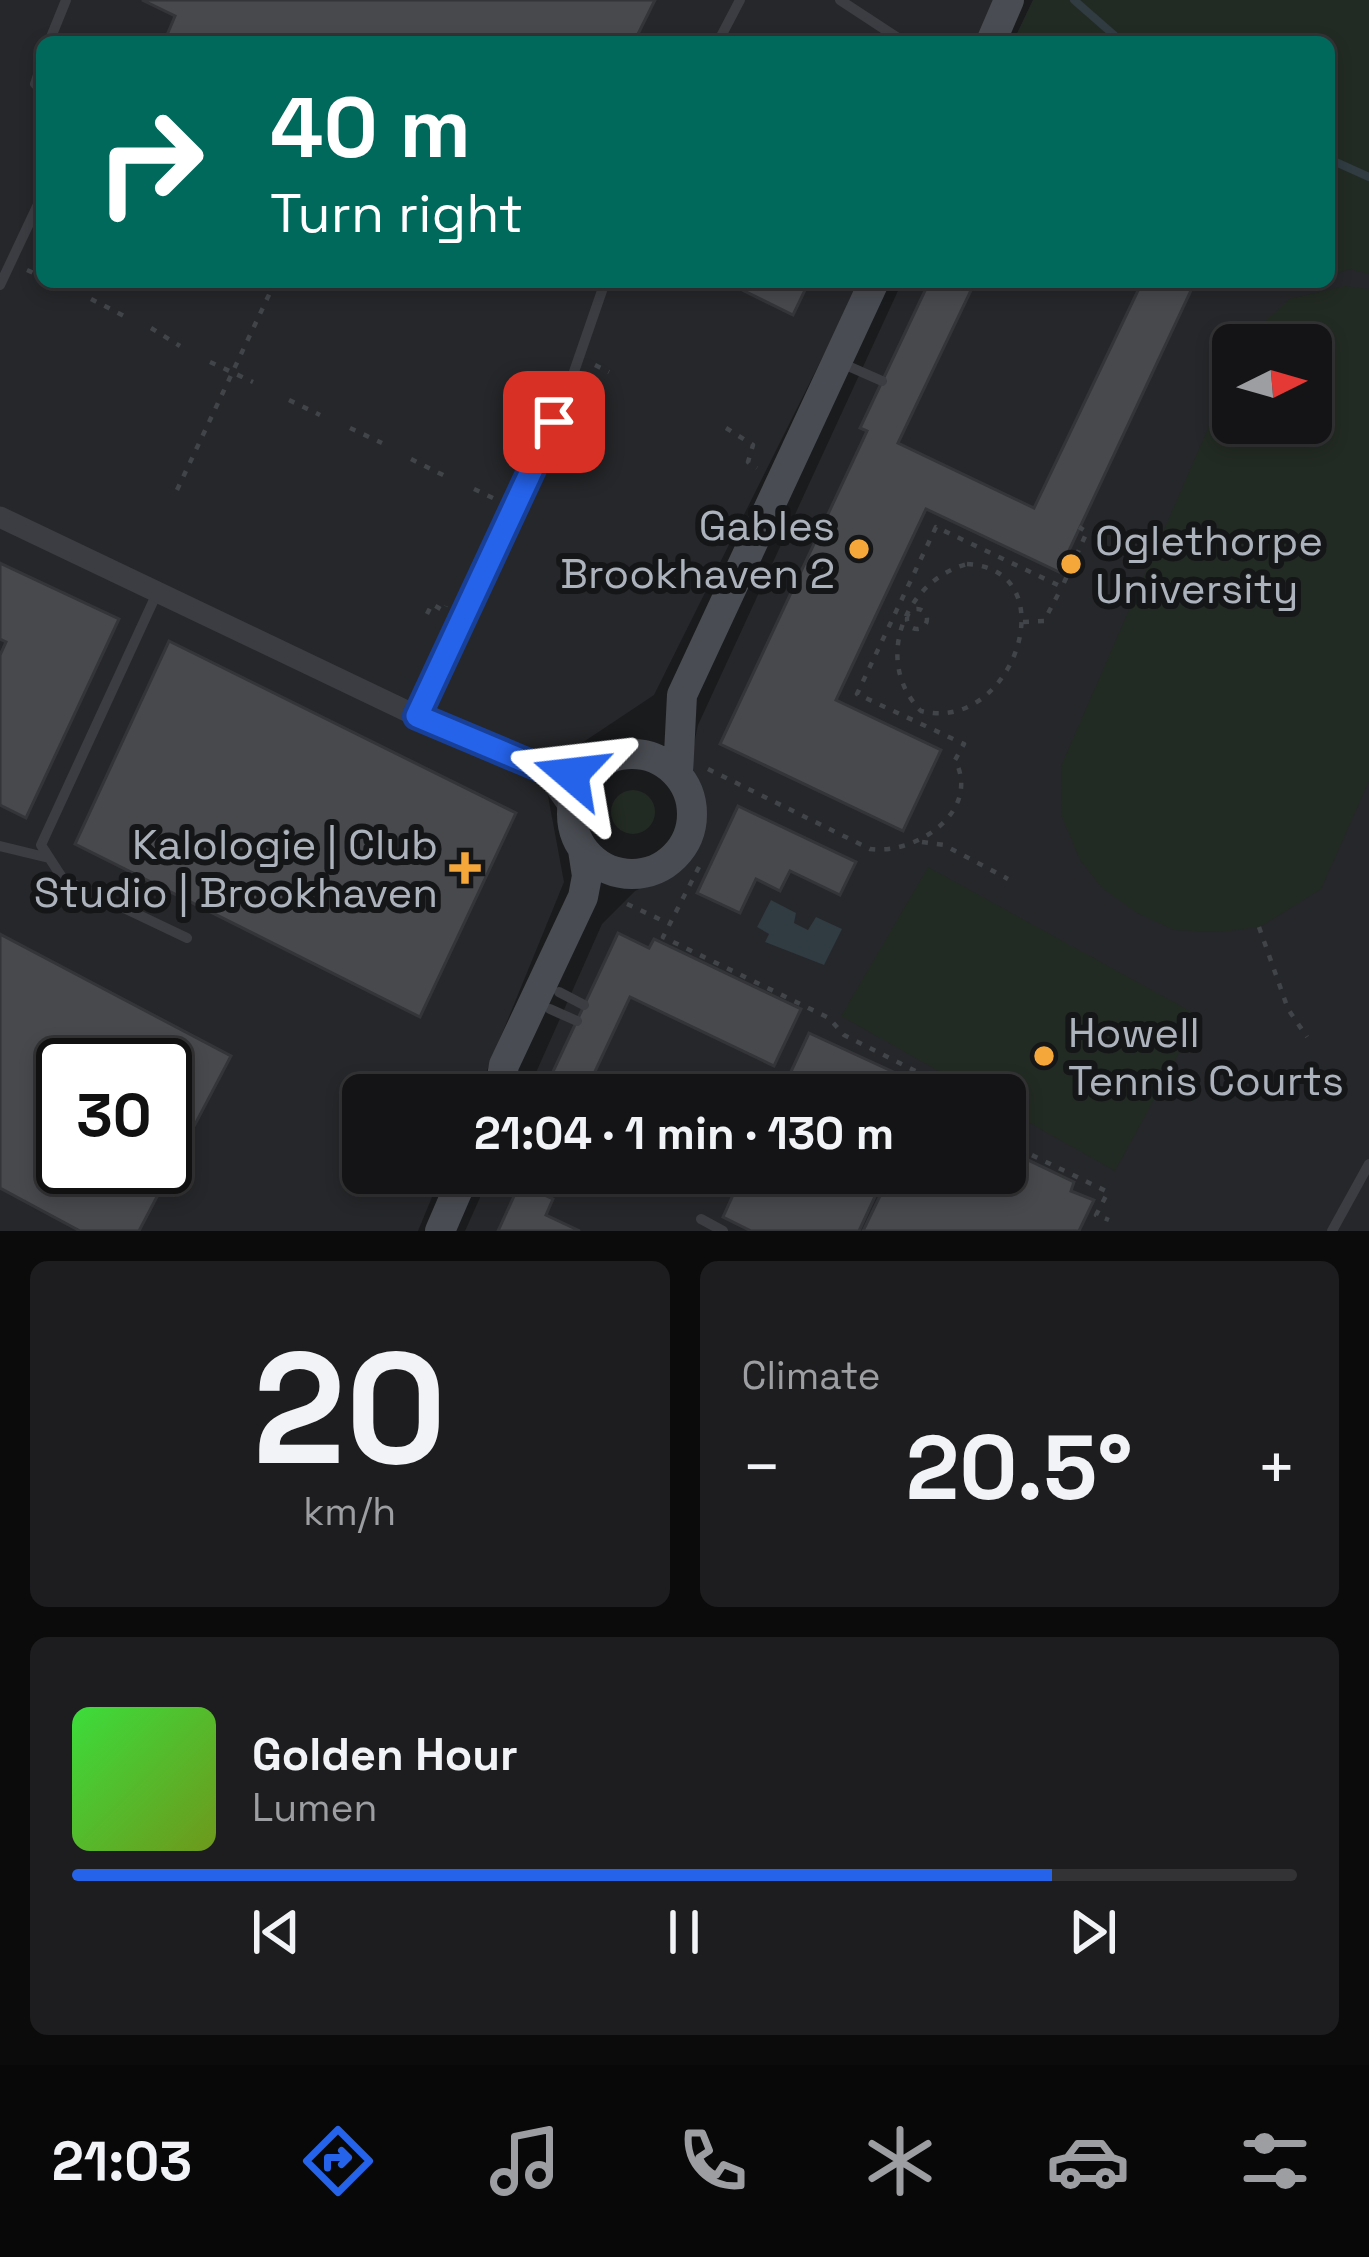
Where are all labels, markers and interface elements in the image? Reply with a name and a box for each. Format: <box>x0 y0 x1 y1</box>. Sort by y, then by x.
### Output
text: 40 m <box>270 74 471 182</box>
icon: right <box>72 84 228 240</box>
text: Turn right <box>270 179 523 248</box>
north arrow <box>1212 324 1332 444</box>
map controls <box>1212 324 1332 444</box>
pin <box>503 371 605 473</box>
icon: arrive <box>521 389 587 455</box>
place label: Gables Brookhaven 2 <box>560 499 835 600</box>
place label: Oglethorpe University <box>1095 514 1323 615</box>
marker: Gables Brookhaven 2 <box>846 536 872 562</box>
marker: Oglethorpe University <box>1058 551 1084 577</box>
position arrow <box>508 711 634 837</box>
place label: Kalologie | Club Studio | Brookhaven <box>34 818 438 919</box>
marker: Kalologie | Club Studio | Brookhaven <box>449 852 481 884</box>
place label: Howell Tennis Courts <box>1068 1006 1344 1107</box>
speed limit sign: 30 <box>36 1038 192 1194</box>
marker: Howell Tennis Courts <box>1031 1043 1057 1069</box>
text: 21:04 · 1 min · 130 m <box>474 1105 894 1162</box>
text: 20 <box>253 1309 447 1509</box>
text: Climate <box>742 1351 881 1400</box>
text: 20.5° <box>906 1410 1133 1525</box>
text: − <box>742 1425 782 1509</box>
text: + <box>1256 1425 1297 1509</box>
text: km/h <box>303 1487 396 1536</box>
text: Golden Hour <box>252 1726 518 1783</box>
text: Lumen <box>252 1783 378 1832</box>
icon: previous <box>243 1899 309 1965</box>
icon: pause <box>651 1899 717 1965</box>
icon: next <box>1060 1899 1126 1965</box>
icon: directions <box>296 2119 380 2203</box>
icon: music <box>483 2119 567 2203</box>
icon: phone <box>671 2119 755 2203</box>
icon: climate <box>858 2119 942 2203</box>
icon: car <box>1046 2119 1130 2203</box>
icon: filters <box>1233 2119 1317 2203</box>
text: 21:03 <box>52 2127 192 2196</box>

